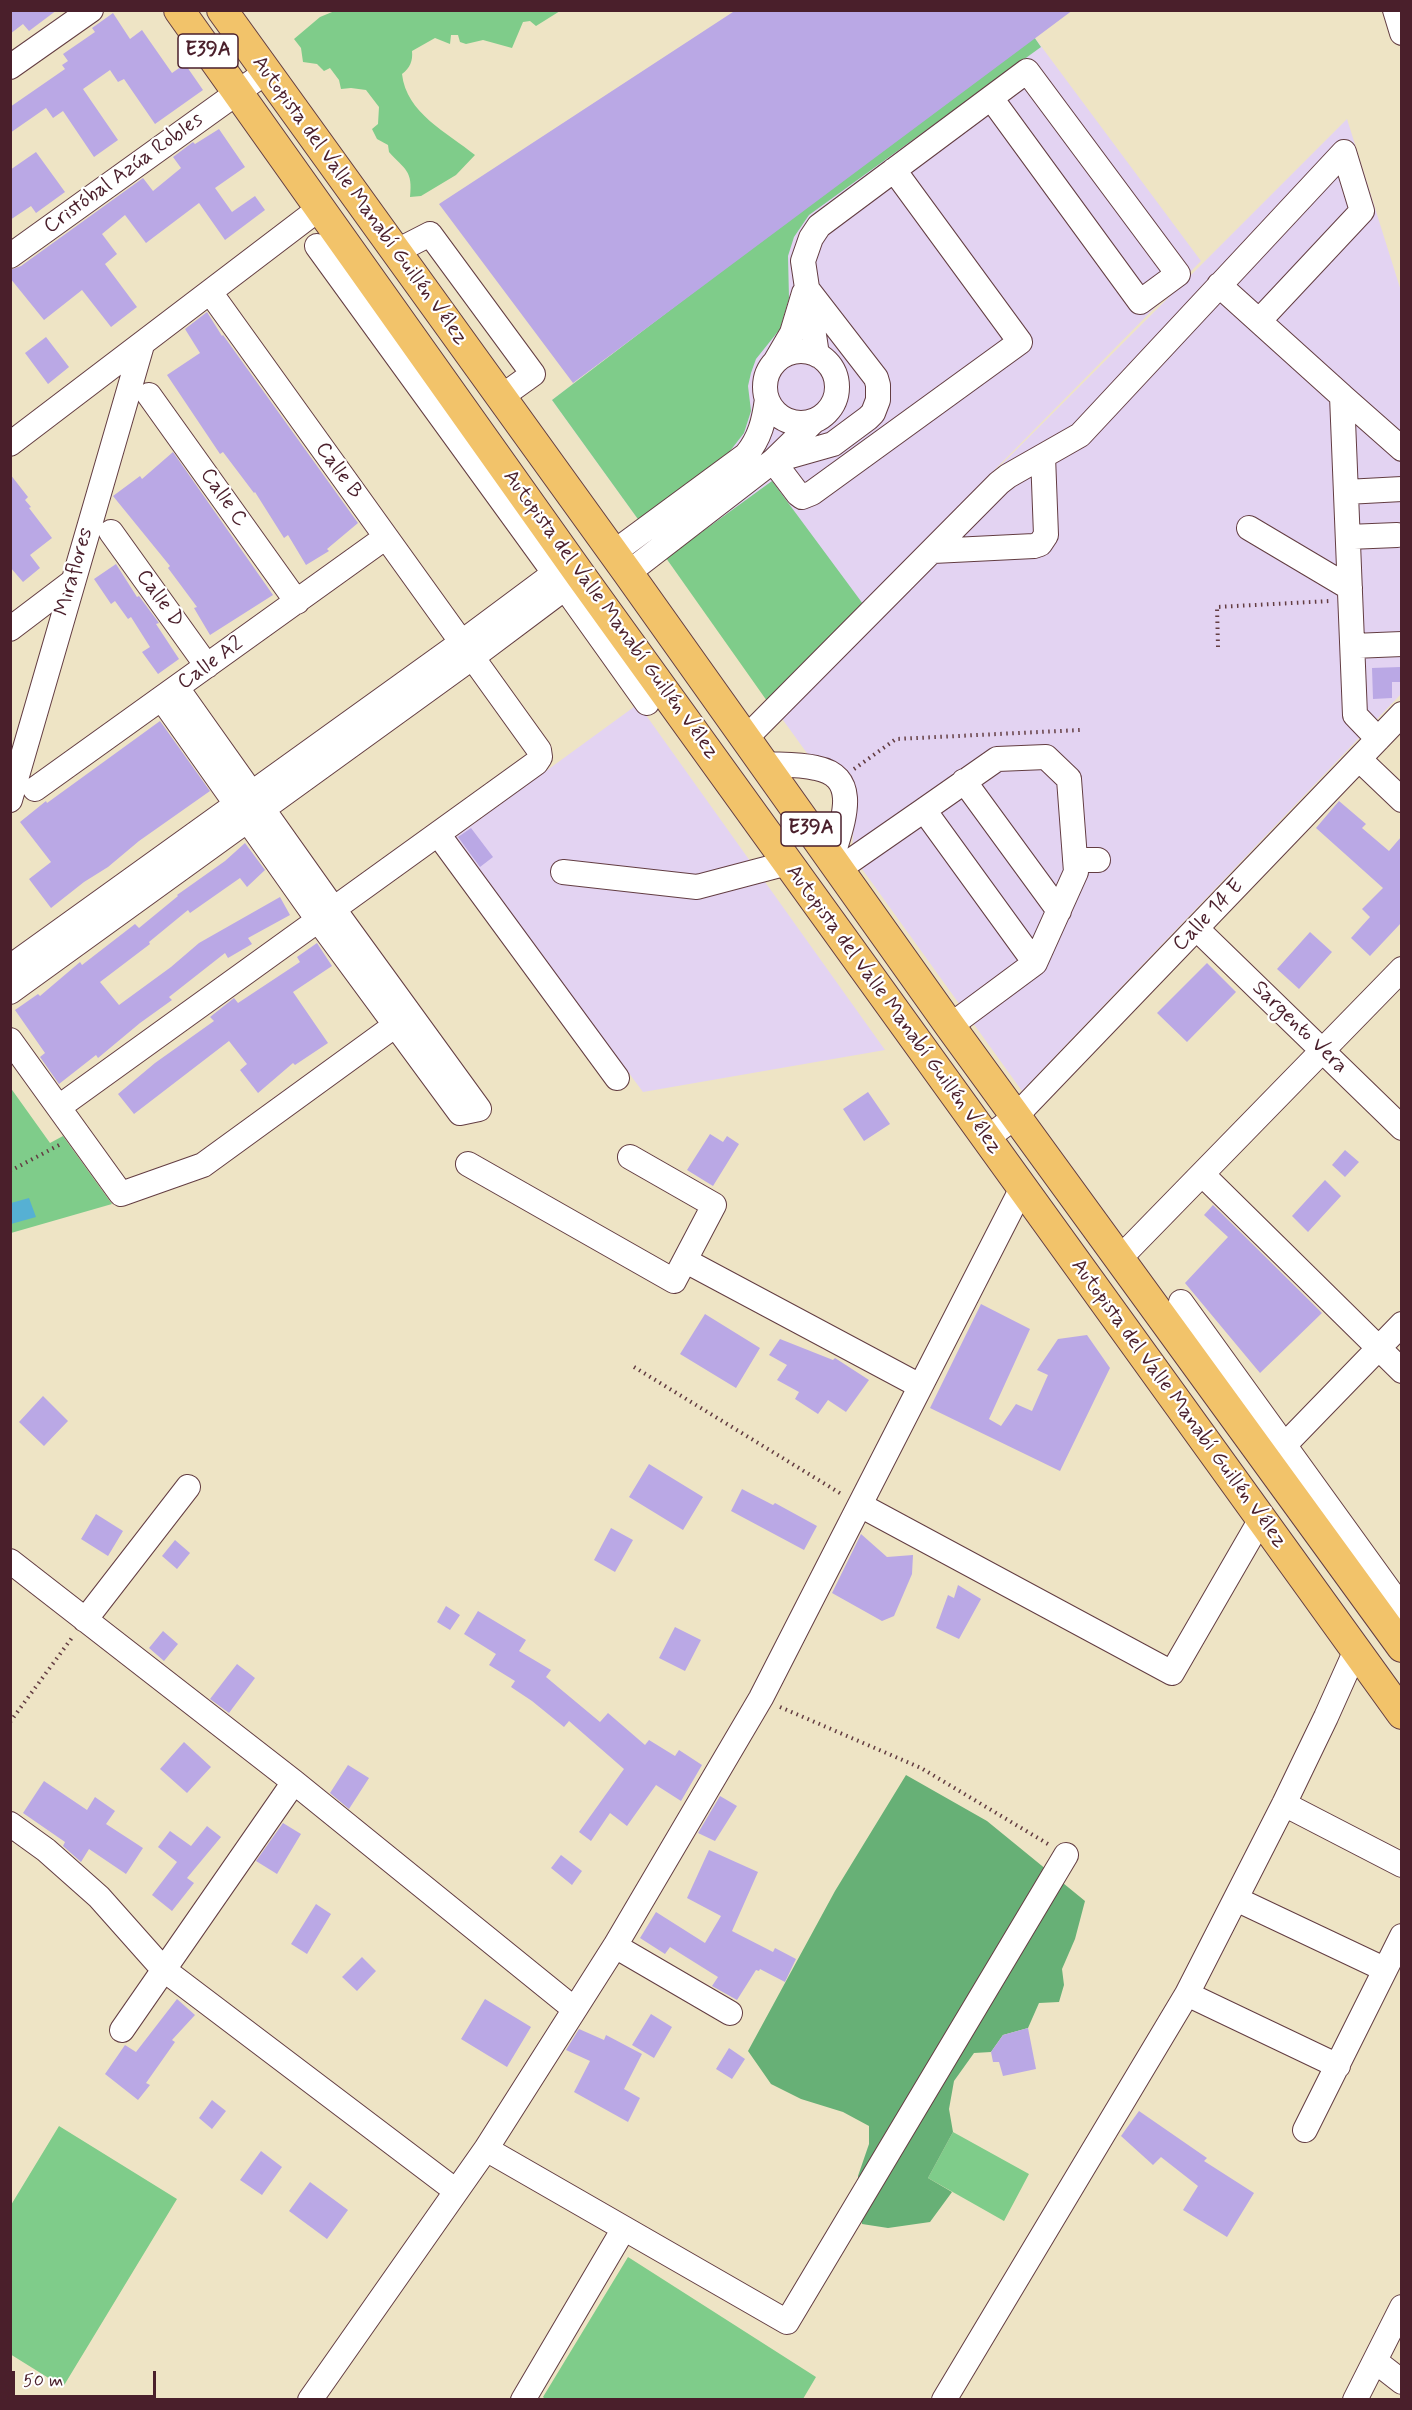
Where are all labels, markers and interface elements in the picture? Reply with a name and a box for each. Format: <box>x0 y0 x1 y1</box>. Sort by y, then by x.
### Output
road number: E39A <box>178 34 238 68</box>
street label: Autopista del Valle Manabí Guillén Vélez <box>246 52 472 350</box>
street label: Cristóbal Azúa Robles <box>40 108 208 240</box>
street label: Calle B <box>309 438 367 504</box>
street label: Calle C <box>194 464 252 532</box>
street label: Autopista del Valle Manabí Guillén Vélez <box>497 466 723 764</box>
street label: Miraflores <box>50 525 100 619</box>
street label: Calle D <box>130 565 188 633</box>
street label: Calle A2 <box>173 632 249 696</box>
road number: E39A <box>781 812 841 846</box>
street label: Autopista del Valle Manabí Guillén Vélez <box>780 861 1006 1159</box>
street label: Calle 14 E <box>1168 875 1250 957</box>
street label: Sargento Vera <box>1246 976 1352 1080</box>
street label: Autopista del Valle Manabí Guillén Vélez <box>1065 1255 1291 1553</box>
scale bar <box>15 2359 159 2397</box>
text: 50 m <box>23 2369 63 2393</box>

